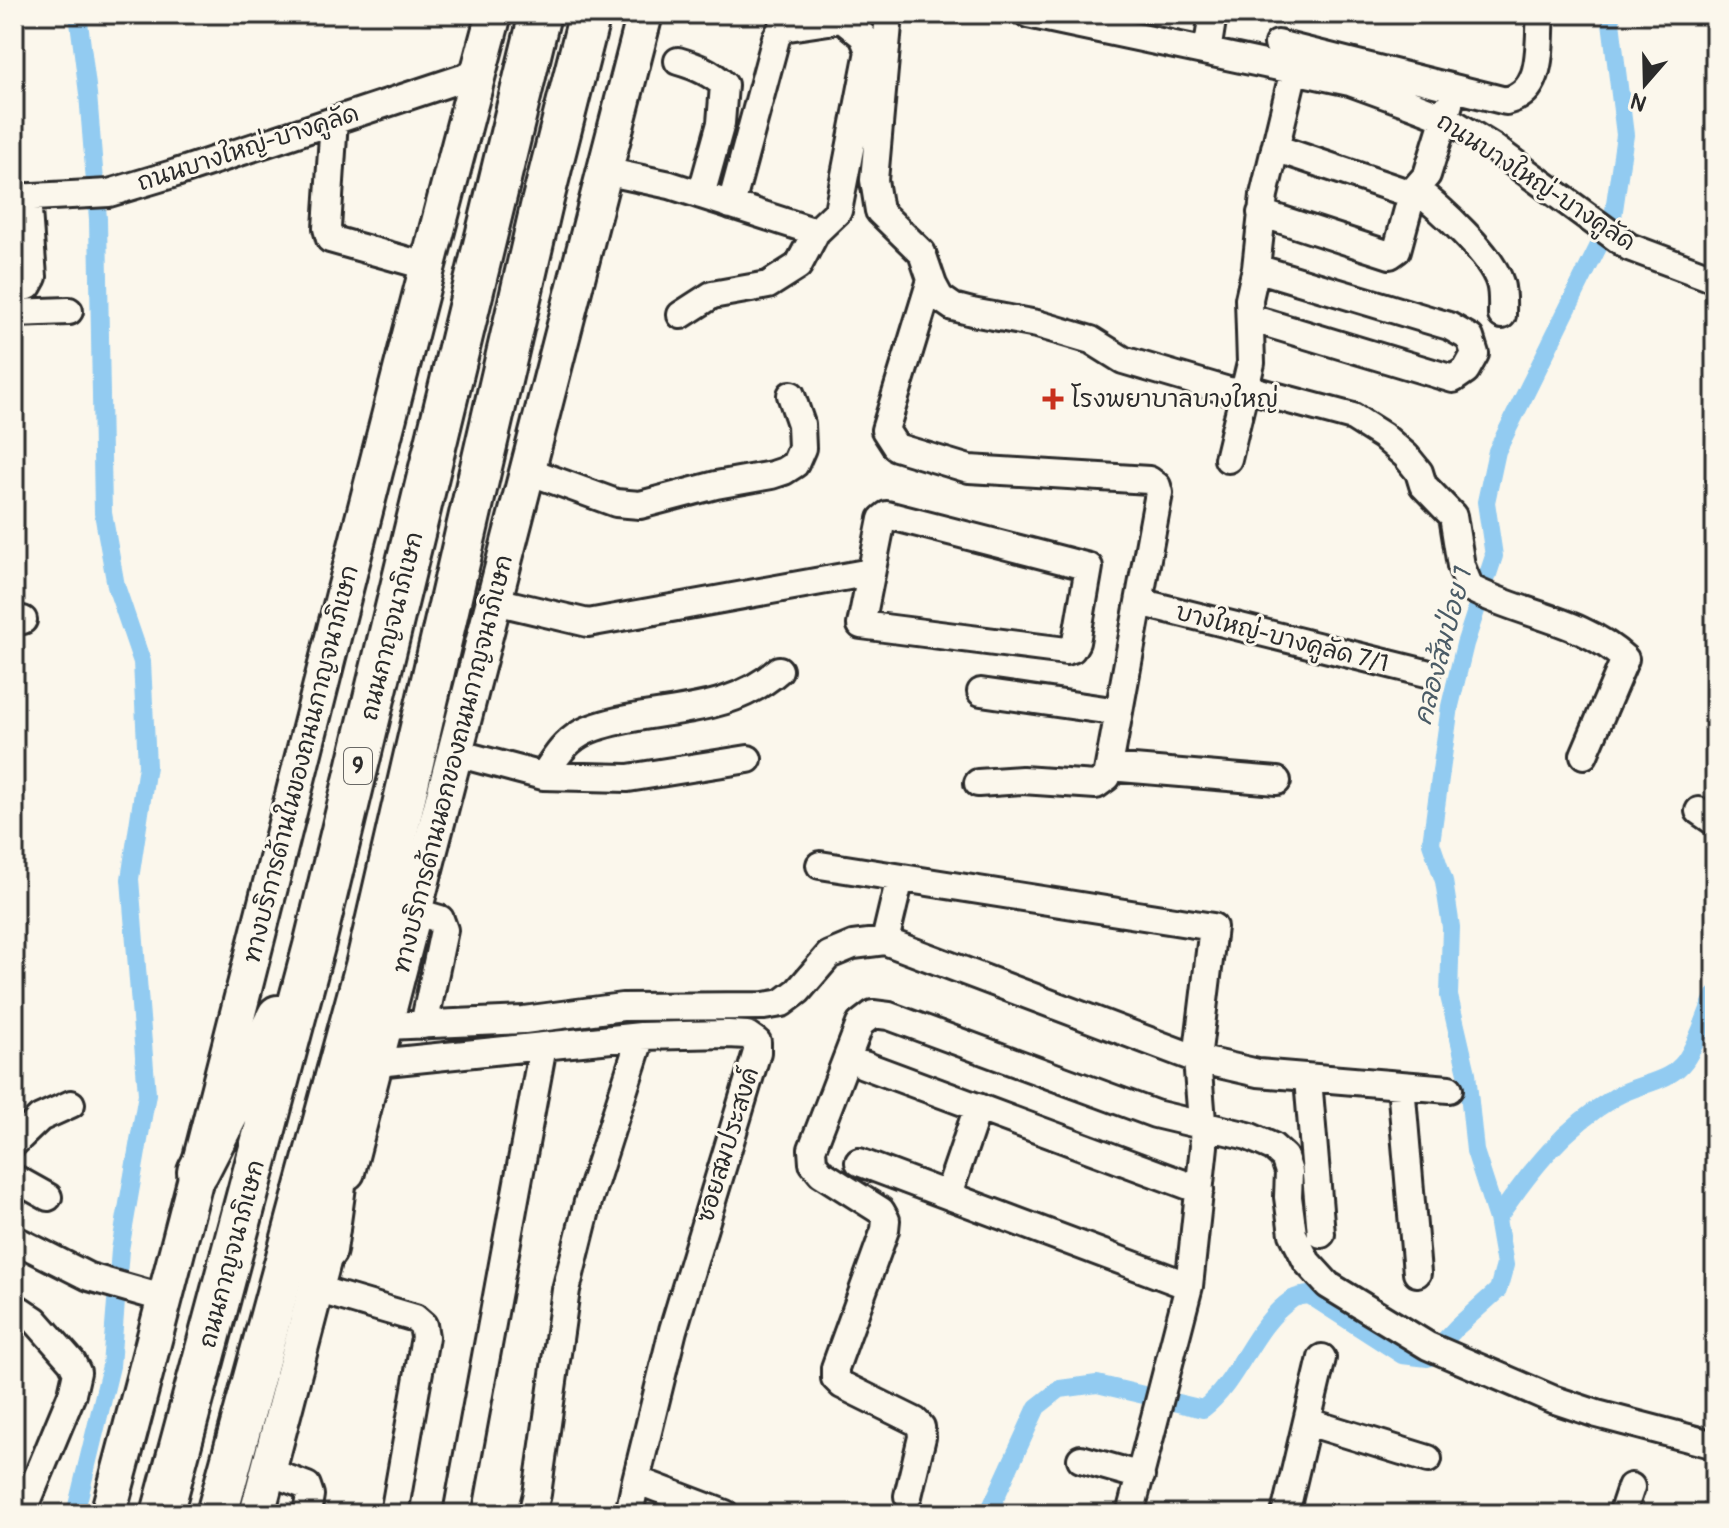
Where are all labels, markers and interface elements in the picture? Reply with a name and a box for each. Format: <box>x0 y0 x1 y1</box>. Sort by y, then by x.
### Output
north arrow <box>1605 44 1685 124</box>
text: N <box>1627 86 1650 118</box>
street label: ถนนบางใหญ่-บางคูลัด <box>133 97 363 200</box>
street label: ถนนบางใหญ่-บางคูลัด <box>1430 105 1642 260</box>
place label: โรงพยาบาลบางใหญ่ <box>1071 383 1278 414</box>
marker: โรงพยาบาลบางใหญ่ <box>1042 388 1064 410</box>
street label: ถนนกาญจนาภิเษก <box>355 529 429 723</box>
street label: ทางบริการด้านนอกของถนนกาญจนาภิเษก <box>386 552 519 976</box>
street label: ทางบริการด้านในของถนนกาญจนาภิเษก <box>236 562 365 966</box>
water label: คลองส้มป่อย 1 <box>1406 563 1480 728</box>
street label: บางใหญ่-บางคูลัด 7/1 <box>1172 596 1392 681</box>
road number: 9 <box>344 748 372 784</box>
street label: ซอยสมประสงค์ <box>689 1063 765 1226</box>
street label: ถนนกาญจนาภิเษก <box>193 1157 271 1351</box>

